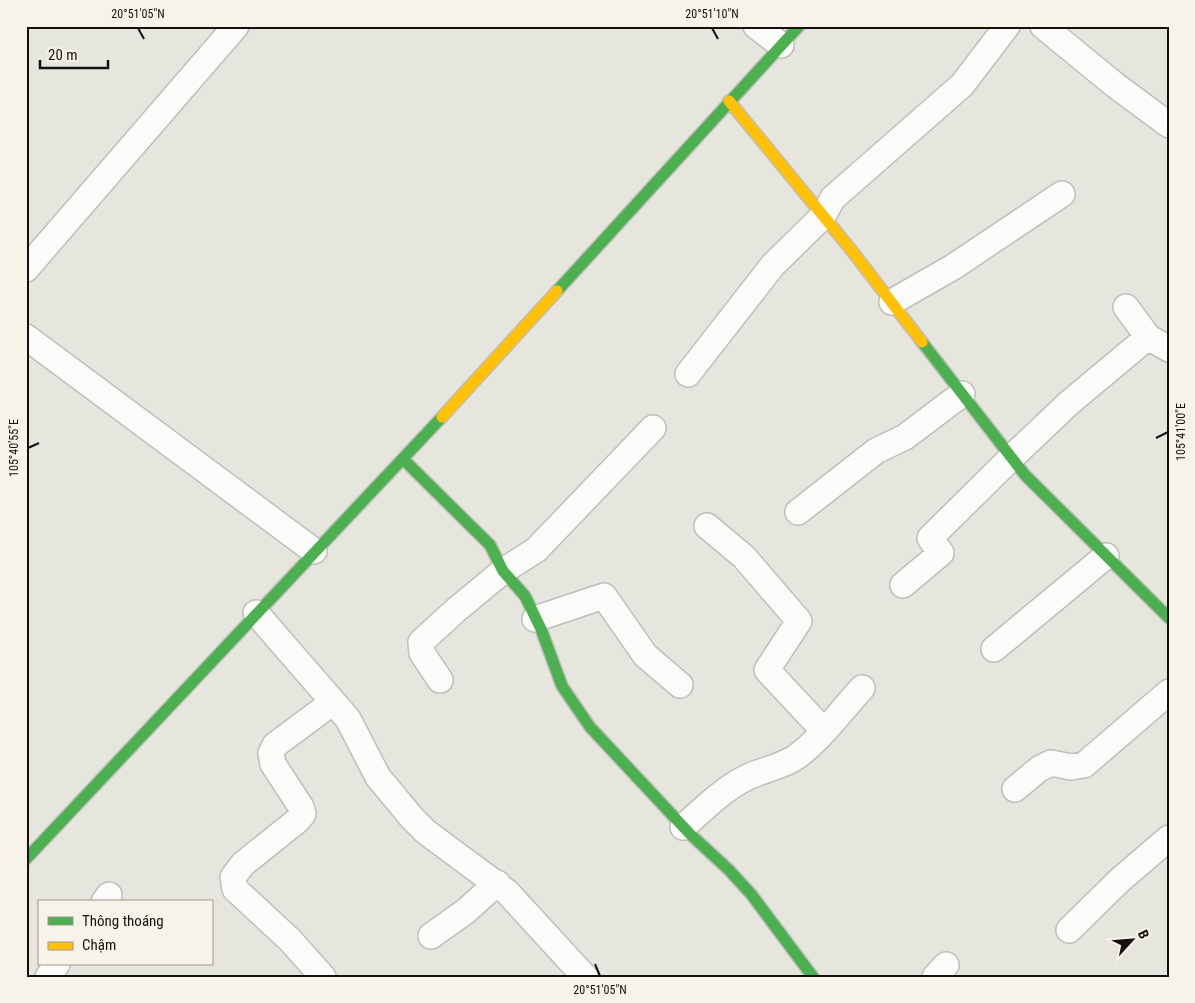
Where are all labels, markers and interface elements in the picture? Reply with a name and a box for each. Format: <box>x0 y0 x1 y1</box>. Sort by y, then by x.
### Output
text: 20°51'05"N <box>111 7 165 21</box>
text: 20°51'10"N <box>685 7 739 21</box>
scale bar <box>40 38 108 70</box>
text: 20 m <box>48 46 78 64</box>
text: 105°41'00"E <box>1174 403 1188 461</box>
text: 105°40'55"E <box>7 419 21 477</box>
legend <box>38 900 212 966</box>
text: Thông thoáng <box>82 912 164 930</box>
north arrow <box>1108 916 1158 966</box>
text: B <box>1135 927 1153 941</box>
text: Chậm <box>82 936 116 954</box>
text: 20°51'05"N <box>573 983 627 997</box>

